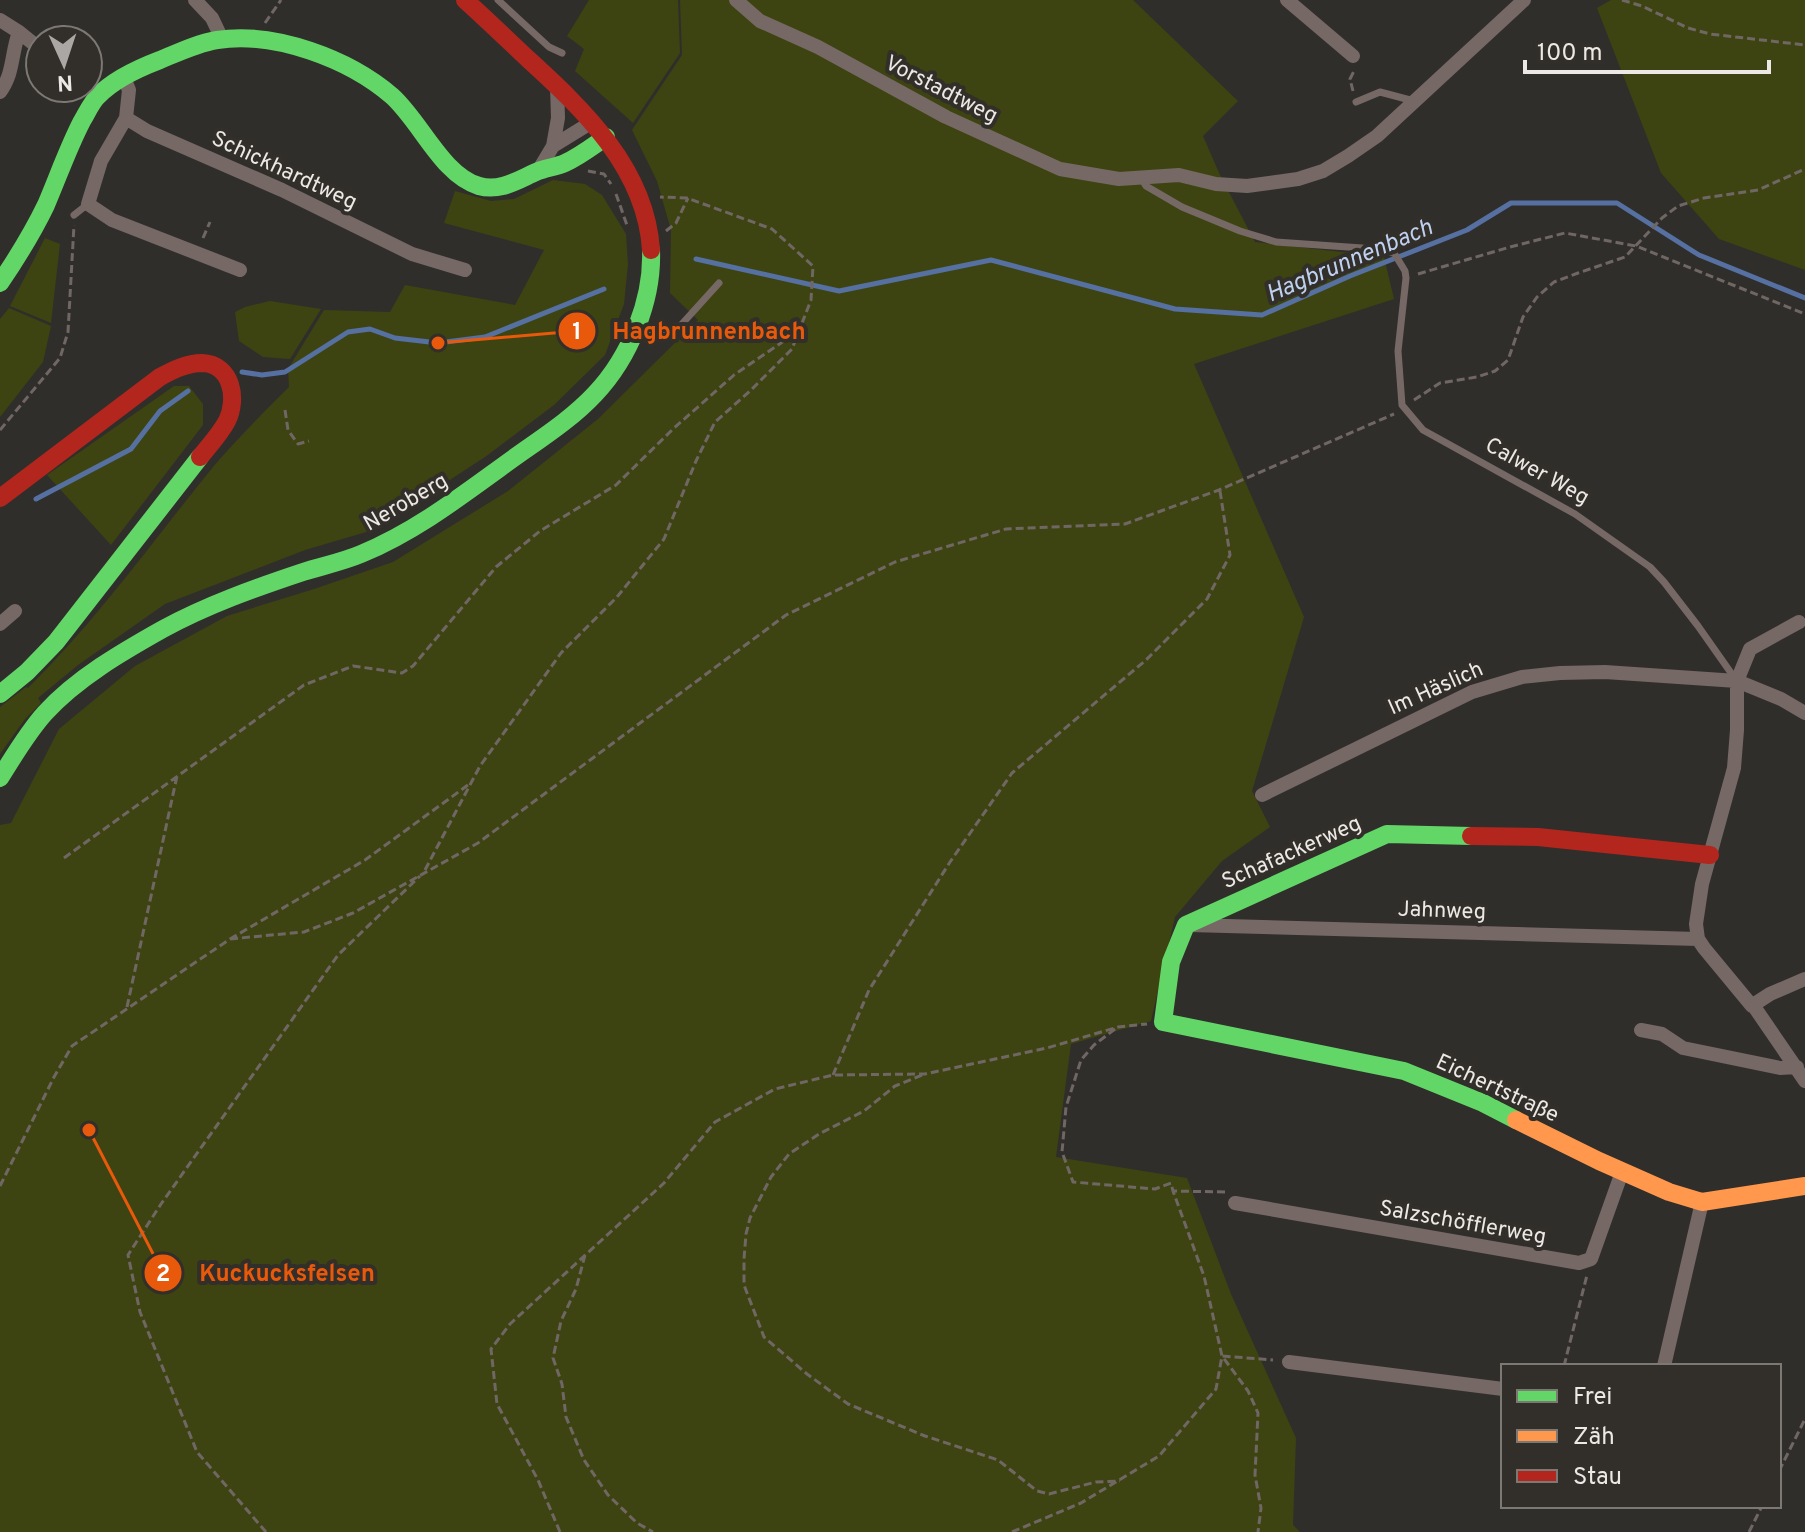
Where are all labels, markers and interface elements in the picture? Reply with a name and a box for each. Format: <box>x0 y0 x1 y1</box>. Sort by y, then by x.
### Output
north arrow <box>24 24 104 104</box>
scale bar <box>1525 24 1769 74</box>
text: 100 m <box>1537 39 1603 69</box>
street label: Vorstadtweg <box>880 50 1002 130</box>
text: N <box>56 68 74 95</box>
street label: Schickhardtweg <box>207 126 361 217</box>
water label: Hagbrunnenbach <box>1262 213 1437 310</box>
callout: Hagbrunnenbach <box>557 307 822 355</box>
text: 1 <box>572 318 582 348</box>
text: Hagbrunnenbach <box>612 318 806 348</box>
street label: Calwer Weg <box>1480 432 1594 512</box>
street label: Neroberg <box>359 468 453 538</box>
street label: Im Häslich <box>1384 656 1488 722</box>
street label: Schafackerweg <box>1218 810 1366 896</box>
street label: Jahnweg <box>1397 896 1487 927</box>
street label: Eichertstraße <box>1431 1049 1563 1130</box>
street label: Salzschöfflerweg <box>1377 1195 1548 1251</box>
callout: Kuckucksfelsen <box>143 1249 391 1297</box>
text: 2 <box>156 1260 170 1290</box>
text: Kuckucksfelsen <box>199 1260 375 1290</box>
legend <box>1501 1364 1781 1508</box>
text: Frei <box>1573 1383 1612 1413</box>
text: Zäh <box>1573 1423 1615 1453</box>
text: Stau <box>1573 1463 1622 1493</box>

